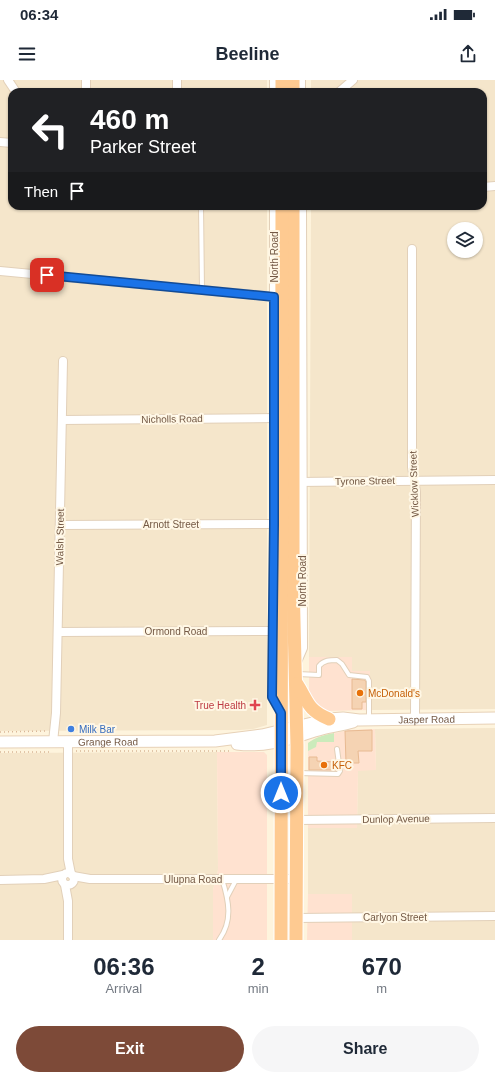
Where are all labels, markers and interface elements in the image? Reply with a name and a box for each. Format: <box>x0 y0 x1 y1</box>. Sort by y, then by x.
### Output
text: 06:34 <box>20 6 58 23</box>
icon: menu <box>16 43 38 65</box>
icon: share <box>457 43 479 65</box>
text: Beeline <box>215 44 280 64</box>
icon: left <box>24 104 76 156</box>
text: 460 m <box>90 104 169 135</box>
text: Parker Street <box>90 137 196 157</box>
icon: arrive <box>66 180 88 202</box>
text: Then <box>24 183 58 200</box>
map controls <box>447 222 483 258</box>
button: layers <box>447 222 483 258</box>
street label: North Road <box>269 231 280 283</box>
pin <box>30 258 64 292</box>
icon: arrive <box>36 264 58 286</box>
street label: Nicholls Road <box>141 413 203 425</box>
street label: Wicklow Street <box>407 451 421 517</box>
street label: Tyrone Street <box>335 475 395 487</box>
street label: Walsh Street <box>54 508 66 566</box>
street label: Arnott Street <box>143 519 199 530</box>
street label: North Road <box>297 555 308 607</box>
street label: Ormond Road <box>145 626 207 637</box>
marker: McDonald's <box>355 688 365 698</box>
place label: McDonald's <box>368 688 420 699</box>
marker: True Health <box>249 699 261 711</box>
place label: True Health <box>194 700 246 711</box>
street label: Jasper Road <box>398 713 455 725</box>
marker: Milk Bar <box>66 724 76 734</box>
place label: Milk Bar <box>79 724 116 735</box>
street label: Grange Road <box>78 736 138 747</box>
marker: KFC <box>319 760 329 770</box>
place label: KFC <box>332 760 352 771</box>
position arrow <box>260 772 302 814</box>
street label: Dunlop Avenue <box>362 813 430 825</box>
street label: Ulupna Road <box>164 874 222 885</box>
street label: Carlyon Street <box>363 912 427 923</box>
text: 06:36 <box>93 953 155 980</box>
text: 2 <box>251 953 265 980</box>
text: 670 <box>362 953 402 980</box>
text: Arrival <box>105 981 142 996</box>
text: min <box>248 981 269 996</box>
text: m <box>376 981 387 996</box>
button: Exit <box>16 1026 244 1072</box>
button: Share <box>252 1026 479 1072</box>

